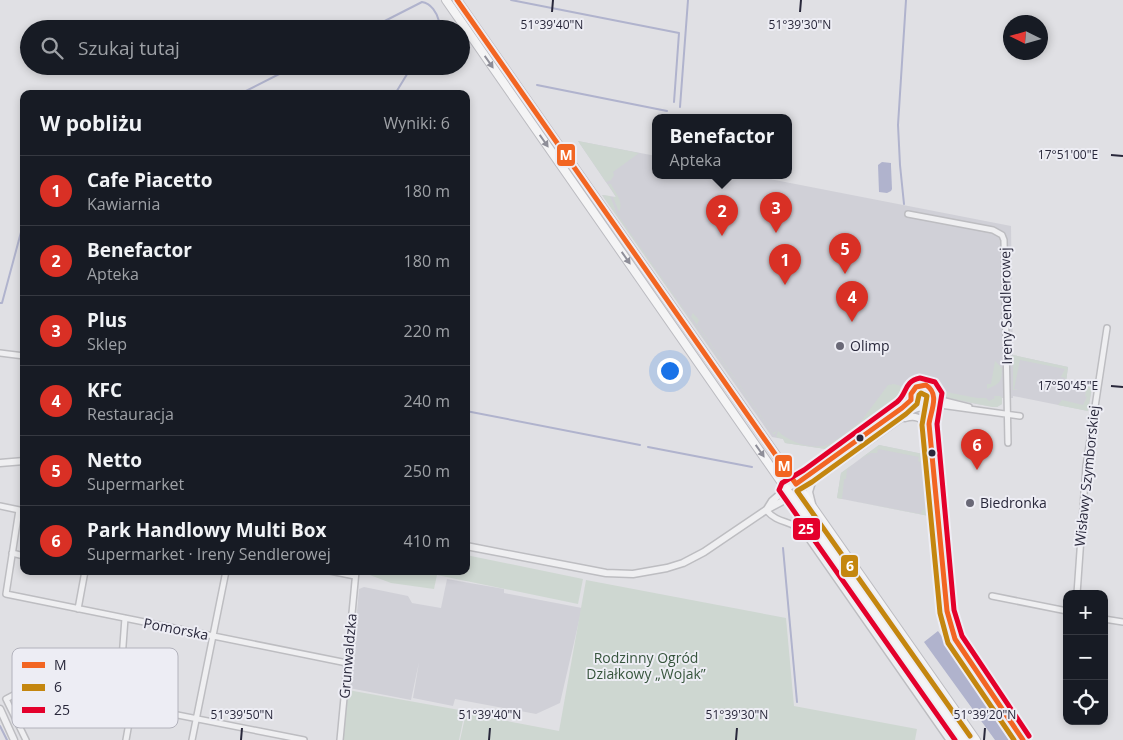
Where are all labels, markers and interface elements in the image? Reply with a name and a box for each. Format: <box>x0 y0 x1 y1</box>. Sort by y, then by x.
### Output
north arrow <box>1003 15 1048 60</box>
text: 51°39'40"N <box>521 16 583 33</box>
text: 51°39'30"N <box>769 16 831 33</box>
search box <box>20 20 470 75</box>
icon: search <box>38 34 66 62</box>
text: Szukaj tutaj <box>78 35 180 61</box>
one-way arrow <box>484 55 494 69</box>
text: W pobliżu <box>40 109 142 137</box>
text: Wyniki: 6 <box>383 112 450 134</box>
popup <box>652 114 792 179</box>
text: Benefactor <box>670 123 774 149</box>
one-way arrow <box>539 134 549 148</box>
line badge: M <box>556 143 576 167</box>
text: M <box>559 145 573 164</box>
text: 17°51'00"E <box>1038 146 1098 163</box>
text: Apteka <box>670 149 721 171</box>
text: Cafe Piacetto <box>87 167 213 193</box>
text: 1 <box>51 180 61 202</box>
text: 180 m <box>404 180 450 202</box>
pin: 3 <box>760 192 792 233</box>
text: Kawiarnia <box>87 193 160 215</box>
pin: 2 <box>706 195 738 236</box>
pin: 5 <box>829 233 861 274</box>
text: Benefactor <box>87 237 192 263</box>
pin: 1 <box>769 244 801 285</box>
street label: Ireny Sendlerowej <box>995 247 1016 365</box>
text: 2 <box>51 250 61 272</box>
text: 180 m <box>404 250 450 272</box>
one-way arrow <box>621 251 631 264</box>
text: Apteka <box>87 263 139 285</box>
pin: 4 <box>836 281 868 322</box>
text: Plus <box>87 307 127 333</box>
text: 3 <box>51 320 61 342</box>
text: 220 m <box>404 320 450 342</box>
text: Sklep <box>87 333 127 355</box>
place label: Olimp <box>850 336 889 355</box>
marker: Olimp <box>834 340 846 352</box>
your location <box>657 358 683 384</box>
text: KFC <box>87 377 122 403</box>
text: 17°50'45"E <box>1038 377 1098 394</box>
text: 4 <box>51 390 61 412</box>
text: 240 m <box>404 390 450 412</box>
text: Restauracja <box>87 403 174 425</box>
street label: Wisławy Szymborskiej <box>1070 404 1103 547</box>
pin: 6 <box>961 429 993 470</box>
unlabelled marker <box>855 433 865 443</box>
one-way arrow <box>755 444 765 458</box>
text: Netto <box>87 447 142 473</box>
unlabelled marker <box>927 448 937 458</box>
line badge: M <box>774 454 793 478</box>
text: M <box>777 456 791 475</box>
text: 5 <box>51 460 61 482</box>
text: 250 m <box>404 460 450 482</box>
text: Supermarket <box>87 473 184 495</box>
place label: Biedronka <box>980 493 1047 512</box>
marker: Biedronka <box>964 497 976 509</box>
text: Park Handlowy Multi Box <box>87 517 327 543</box>
line badge: 25 <box>792 517 821 541</box>
text: 25 <box>798 519 814 538</box>
text: 6 <box>51 530 61 552</box>
text: 410 m <box>404 530 450 552</box>
text: Supermarket · Ireny Sendlerowej <box>87 543 331 565</box>
line badge: 6 <box>840 554 859 578</box>
text: 6 <box>846 556 854 575</box>
map controls <box>1063 590 1108 725</box>
button: + <box>1063 590 1108 635</box>
street label: Pomorska <box>142 613 210 644</box>
street label: Grunwaldzka <box>334 613 361 699</box>
button: − <box>1063 635 1108 680</box>
legend <box>12 648 178 728</box>
park label: Rodzinny Ogród Działkowy „Wojak” <box>586 648 706 683</box>
text: M <box>54 655 67 674</box>
text: 6 <box>54 677 62 696</box>
button: locate <box>1063 680 1108 725</box>
text: 25 <box>54 700 70 719</box>
text: 51°39'50"N <box>211 706 273 723</box>
text: 51°39'40"N <box>459 706 521 723</box>
text: 51°39'30"N <box>706 706 768 723</box>
text: 51°39'20"N <box>954 706 1016 723</box>

